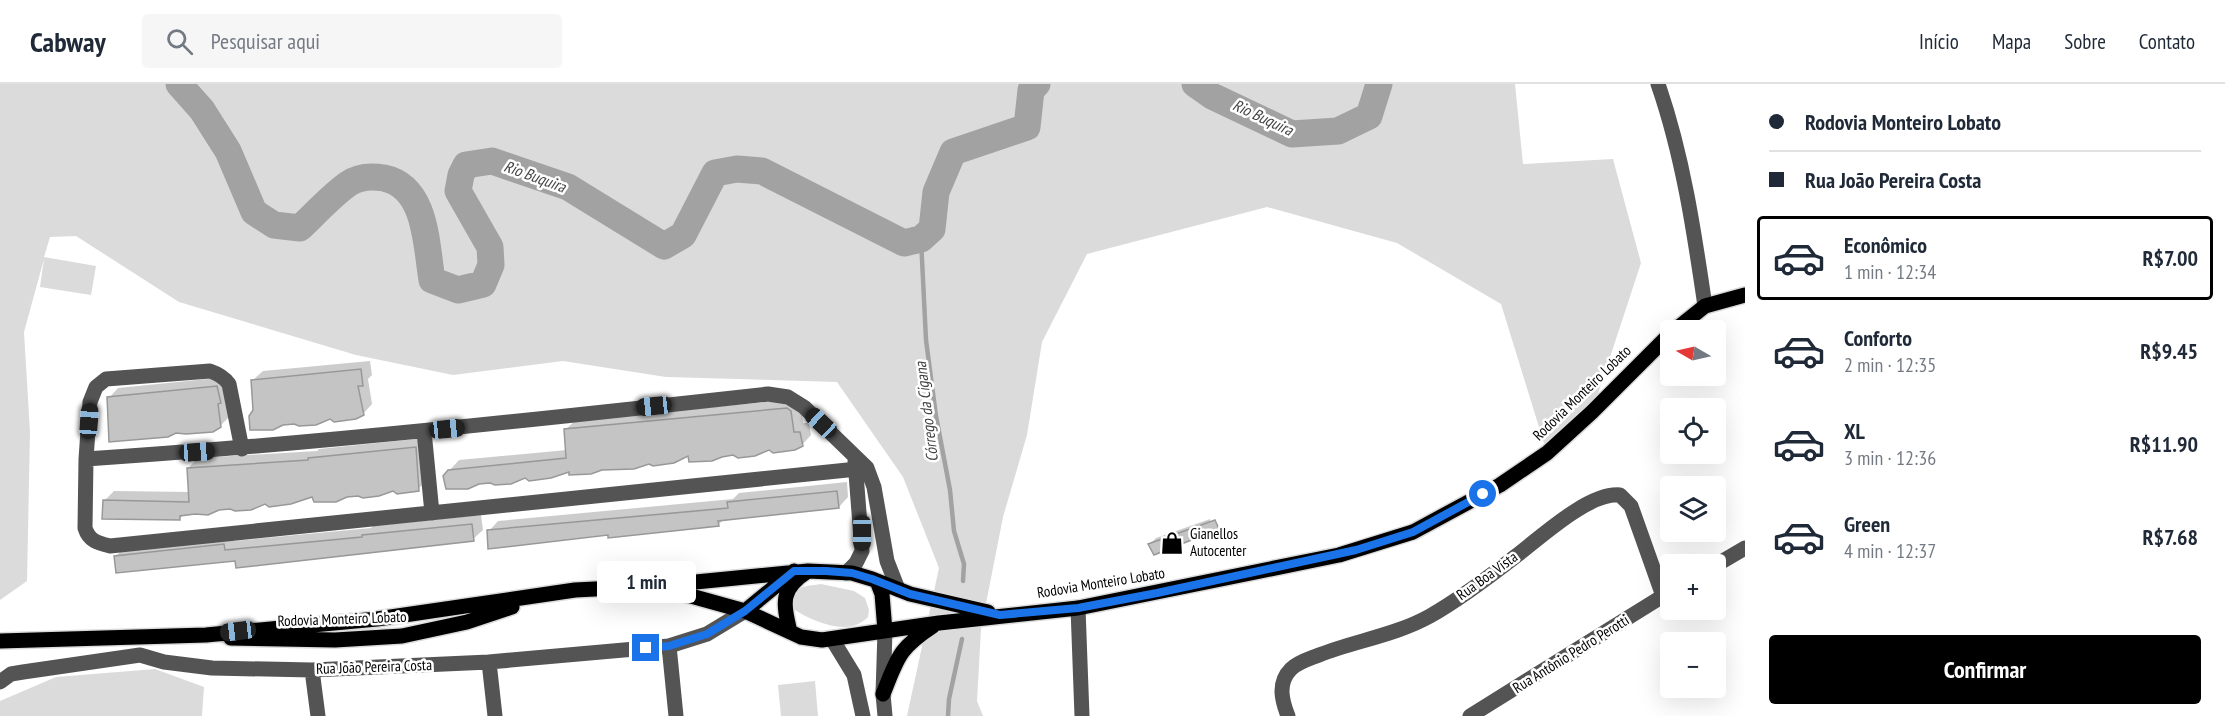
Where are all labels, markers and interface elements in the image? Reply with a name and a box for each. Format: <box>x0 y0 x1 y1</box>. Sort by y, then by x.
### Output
search box <box>142 14 562 68</box>
text: Cabway <box>30 23 106 60</box>
icon: search <box>163 25 196 58</box>
text: Pesquisar aqui <box>211 27 320 55</box>
text: Início <box>1919 28 1959 55</box>
text: Mapa <box>1992 28 2031 55</box>
text: Sobre <box>2064 28 2106 55</box>
text: Contato <box>2139 28 2195 55</box>
water label: Rio Buquira <box>1230 94 1298 140</box>
text: Rodovia Monteiro Lobato <box>1805 108 2001 136</box>
water label: Rio Buquira <box>501 156 570 197</box>
text: Rua João Pereira Costa <box>1805 166 1981 194</box>
icon: car <box>1772 231 1826 285</box>
text: Econômico <box>1844 231 1927 259</box>
text: R$7.00 <box>2142 244 2198 272</box>
text: 1 min · 12:34 <box>1844 259 1936 285</box>
north arrow <box>1660 320 1726 386</box>
map controls <box>1660 320 1726 698</box>
icon: car <box>1772 324 1826 378</box>
text: Conforto <box>1844 324 1912 352</box>
text: R$9.45 <box>2140 337 2198 365</box>
street label: Rodovia Monteiro Lobato <box>1529 341 1635 444</box>
text: 2 min · 12:35 <box>1844 352 1936 378</box>
water label: Córrego da Cigana <box>910 359 942 463</box>
car <box>635 395 673 417</box>
button: locate <box>1660 398 1726 464</box>
car <box>79 402 99 440</box>
car <box>802 404 840 442</box>
icon: car <box>1772 417 1826 471</box>
text: XL <box>1844 417 1865 445</box>
car <box>428 418 466 440</box>
text: R$11.90 <box>2130 430 2198 458</box>
car <box>178 442 216 462</box>
text: 3 min · 12:36 <box>1844 445 1936 471</box>
button: layers <box>1660 476 1726 542</box>
route start <box>1469 480 1496 507</box>
icon: car <box>1772 510 1826 564</box>
text: Green <box>1844 510 1890 538</box>
car <box>853 515 871 551</box>
text: R$7.68 <box>2142 523 2198 551</box>
place label: Gianellos Autocenter <box>1190 524 1247 560</box>
shop icon: Gianellos Autocenter <box>1159 530 1185 556</box>
text: 4 min · 12:37 <box>1844 538 1936 564</box>
street label: Rua Boa Vista <box>1453 547 1521 604</box>
button: + <box>1660 554 1726 620</box>
callout: 1 min <box>596 561 696 603</box>
street label: Rodovia Monteiro Lobato <box>1036 563 1166 602</box>
text: 1 min <box>626 569 667 595</box>
street label: Rodovia Monteiro Lobato <box>277 607 407 630</box>
street label: Rua Antônio Pedro Perotti <box>1509 610 1632 697</box>
car <box>219 620 257 642</box>
button: − <box>1660 632 1726 698</box>
route end <box>632 634 659 661</box>
button: Confirmar <box>1769 635 2201 704</box>
street label: Rua João Pereira Costa <box>316 655 432 678</box>

